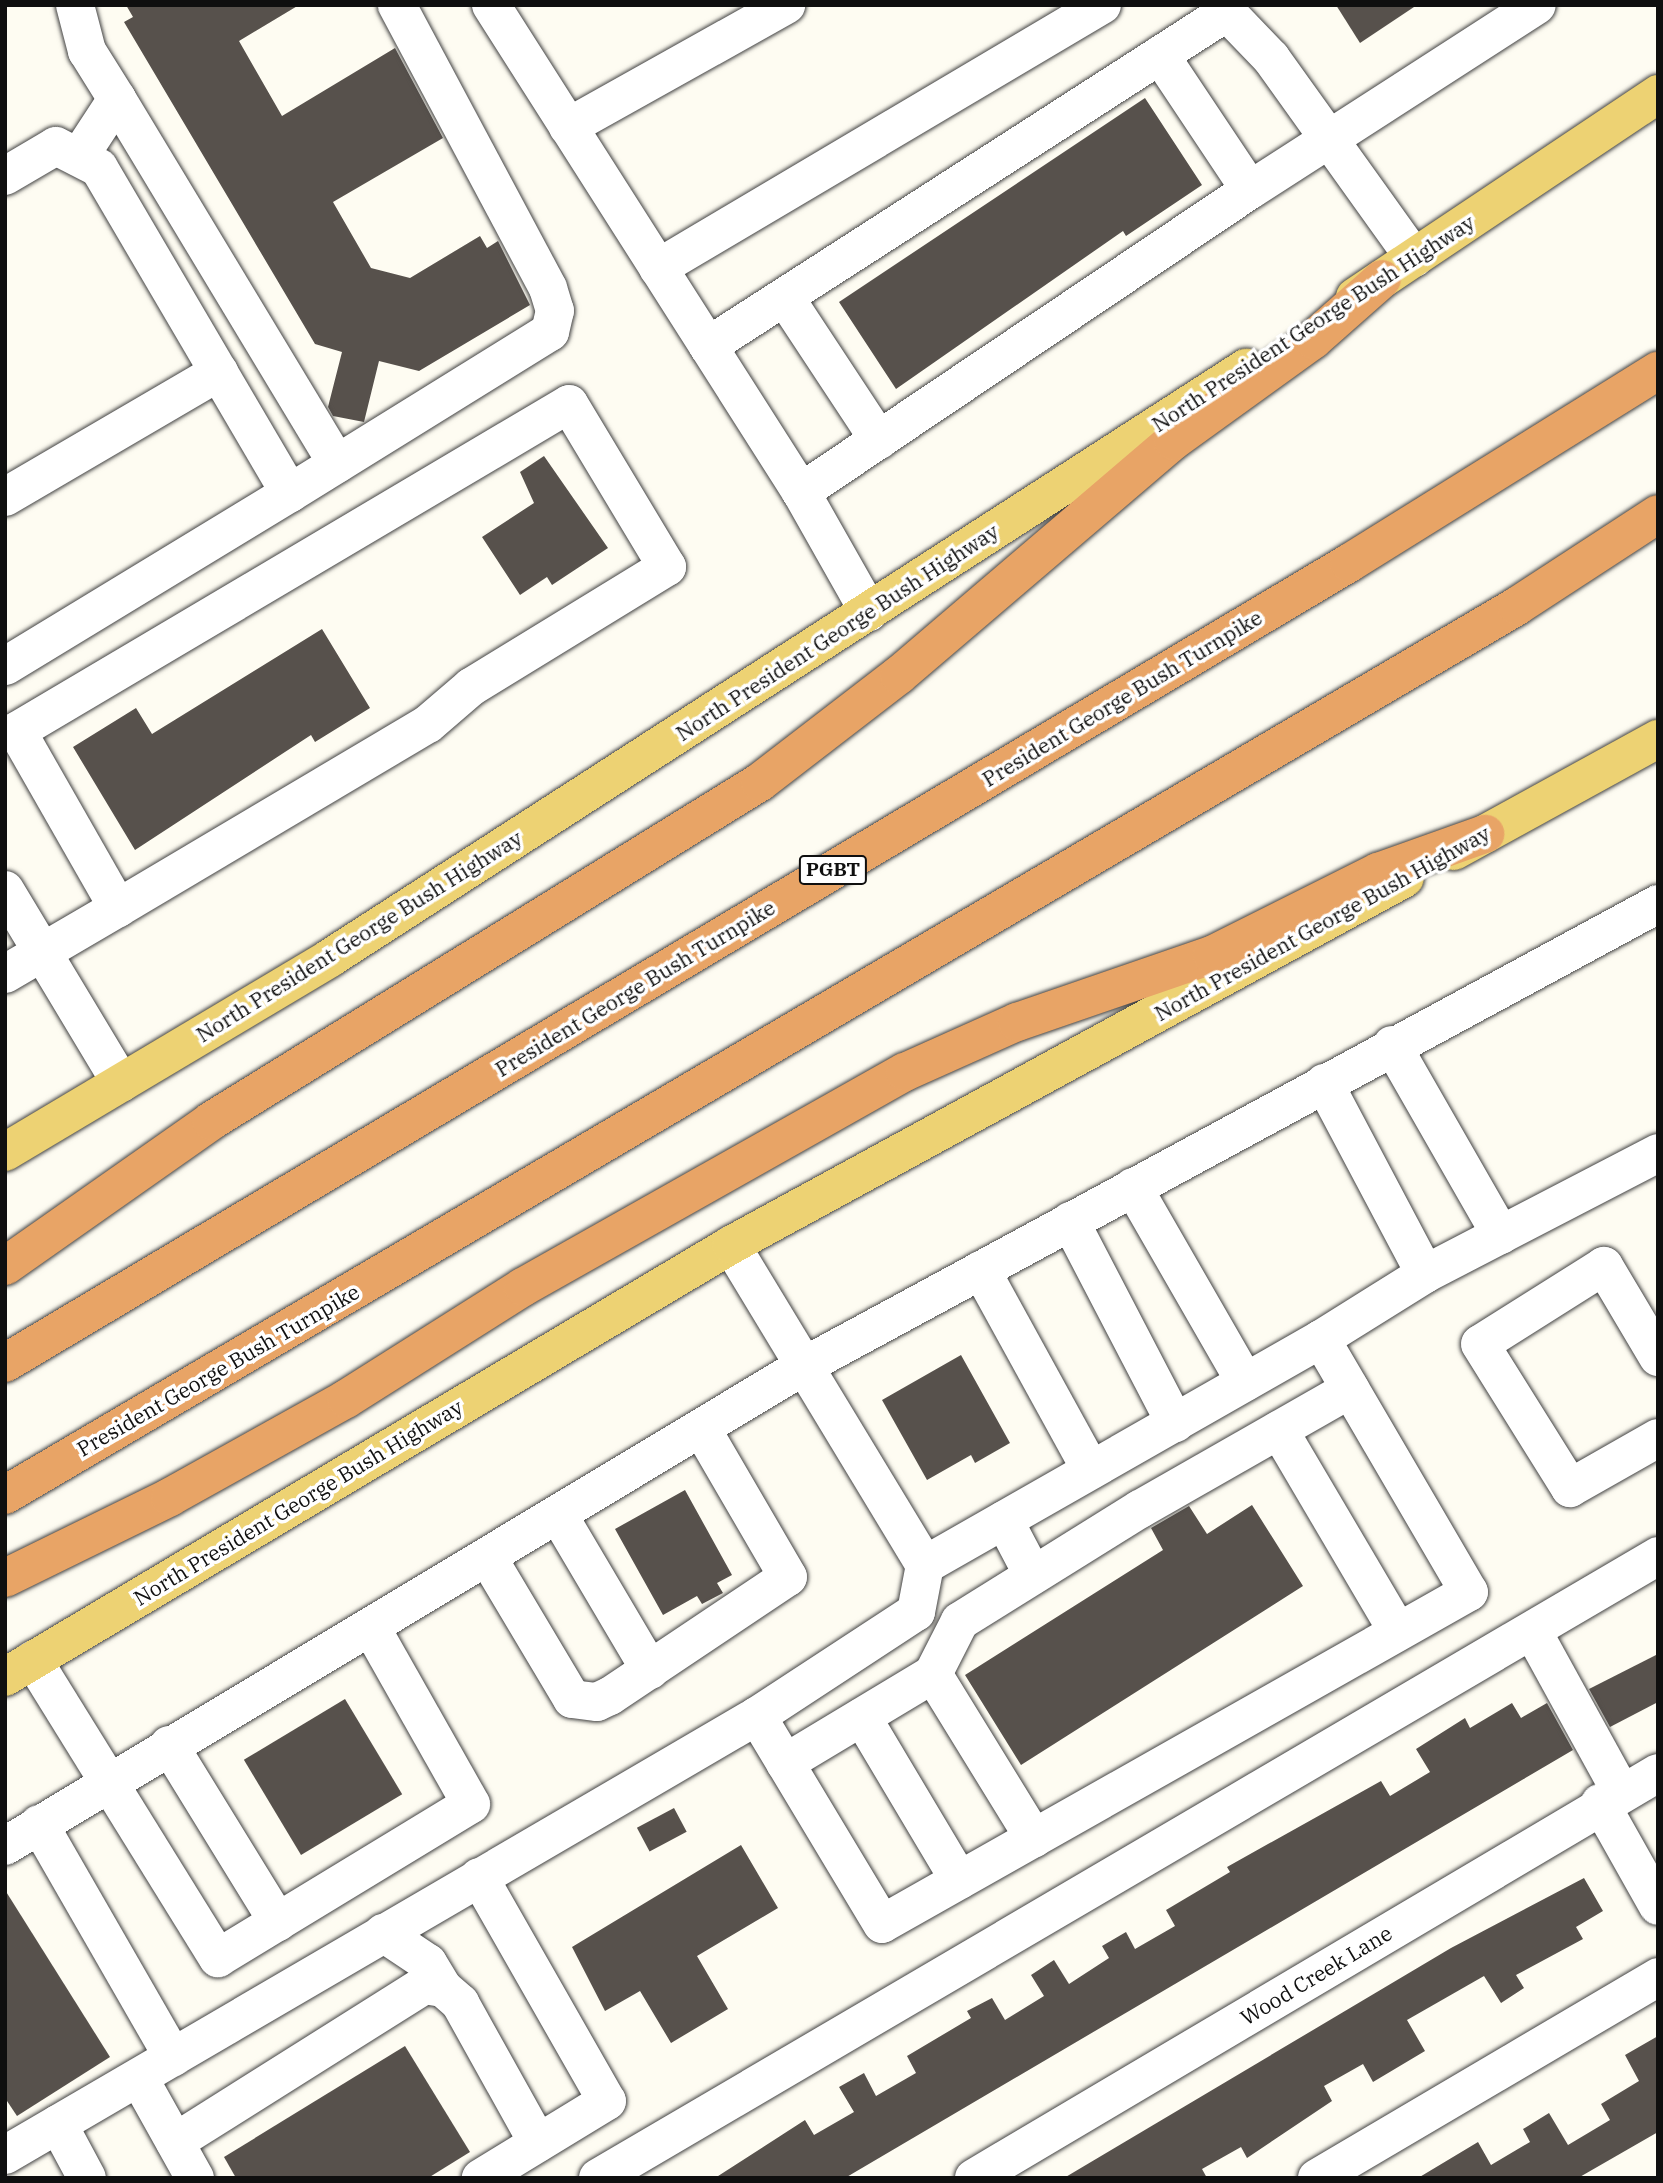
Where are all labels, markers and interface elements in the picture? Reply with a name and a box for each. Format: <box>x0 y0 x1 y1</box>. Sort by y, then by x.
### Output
street label: North President George Bush Highway <box>1147 209 1479 437</box>
street label: North President George Bush Highway <box>671 518 1003 746</box>
street label: President George Bush Turnpike <box>978 604 1266 792</box>
street label: North President George Bush Highway <box>1150 820 1494 1026</box>
street label: North President George Bush Highway <box>192 825 526 1047</box>
road number: PGBT <box>798 855 868 886</box>
street label: President George Bush Turnpike <box>491 894 779 1082</box>
street label: President George Bush Turnpike <box>72 1279 364 1461</box>
street label: North President George Bush Highway <box>129 1394 467 1610</box>
street label: Wood Creek Lane <box>1236 1920 1396 2030</box>

